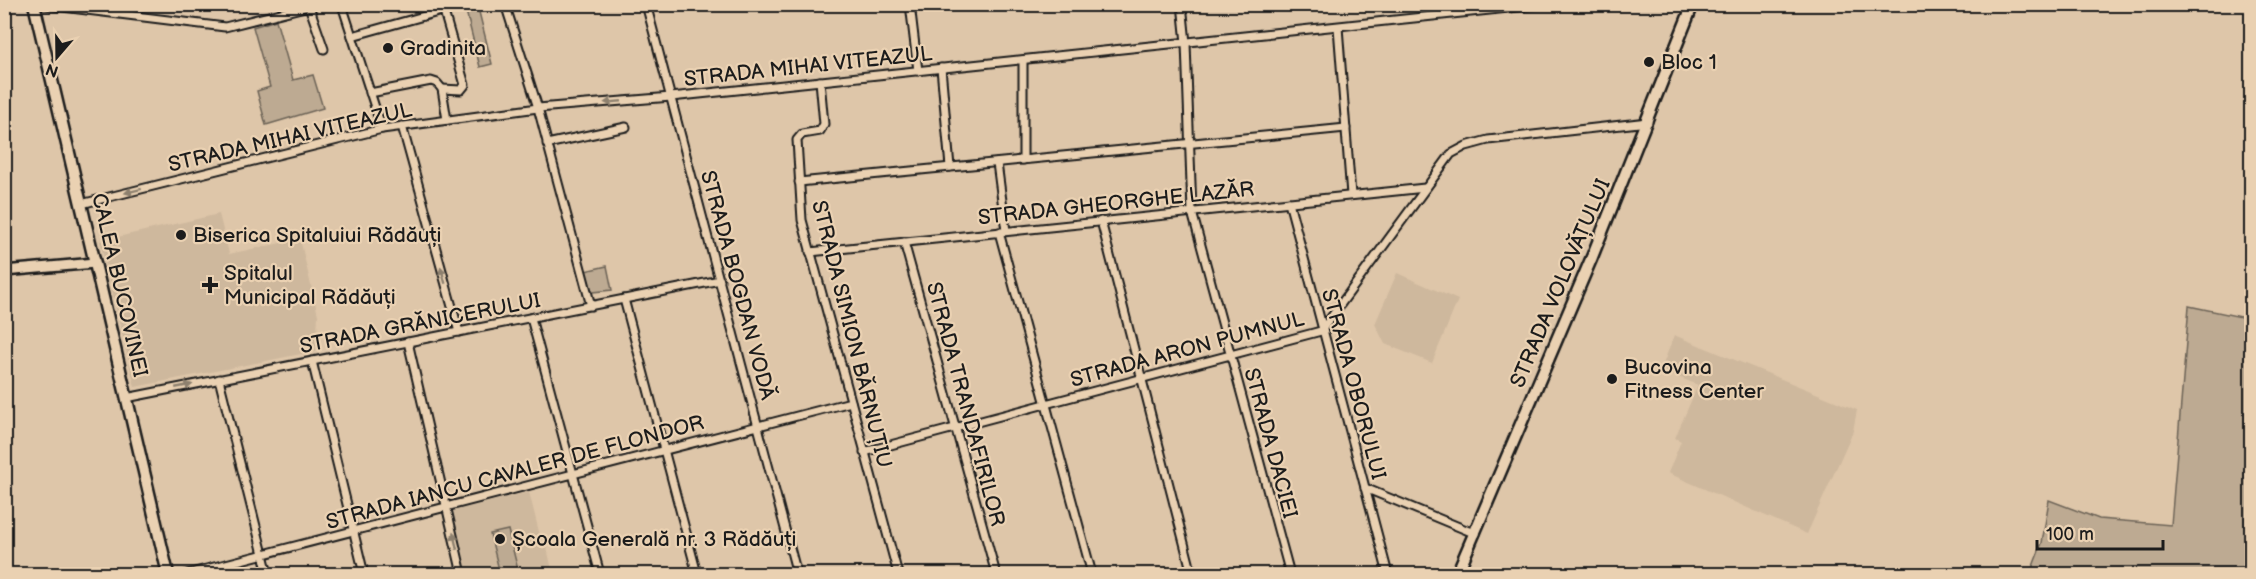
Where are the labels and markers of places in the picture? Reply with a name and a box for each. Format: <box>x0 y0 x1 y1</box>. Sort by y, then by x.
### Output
place label: Gradinita <box>400 36 486 61</box>
marker: Gradinita <box>381 41 395 55</box>
place label: Bloc 1 <box>1661 50 1717 75</box>
marker: Bloc 1 <box>1642 55 1656 69</box>
place label: Biserica Spitaluiui Rădăuți <box>193 223 442 248</box>
marker: Biserica Spitaluiui Rădăuți <box>174 228 188 242</box>
place label: Spitalul Municipal Rădăuți <box>224 261 396 310</box>
marker: Spitalul Municipal Rădăuți <box>201 276 219 294</box>
place label: Bucovina Fitness Center <box>1624 355 1764 404</box>
marker: Bucovina Fitness Center <box>1605 372 1619 386</box>
place label: Școala Generală nr. 3 Rădăuți <box>512 527 797 552</box>
marker: Școala Generală nr. 3 Rădăuți <box>493 532 507 546</box>

